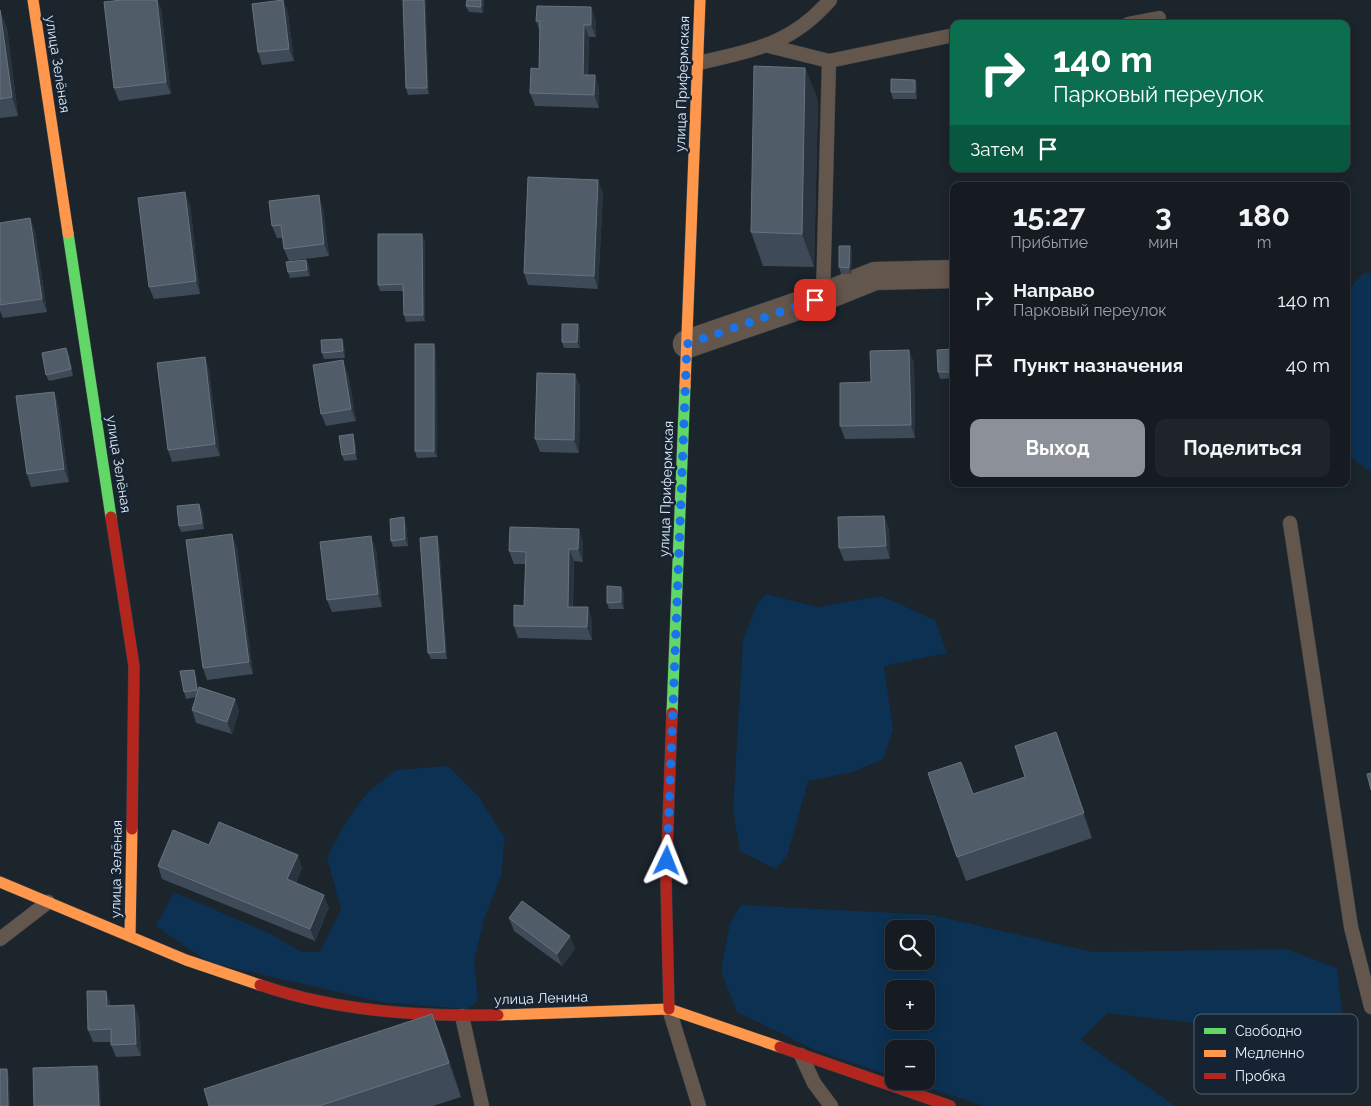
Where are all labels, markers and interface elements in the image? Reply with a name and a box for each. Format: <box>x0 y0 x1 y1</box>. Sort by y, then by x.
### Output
street label: улица Зелёная <box>42 14 74 114</box>
street label: улица Прифермская <box>672 16 692 152</box>
text: 140 m <box>1053 39 1153 80</box>
icon: right <box>970 40 1035 105</box>
text: Парковый переулок <box>1053 81 1264 107</box>
icon: arrive <box>1034 135 1062 163</box>
text: Затем <box>970 138 1024 160</box>
text: 15:27 <box>1013 198 1085 233</box>
text: 3 <box>1155 198 1172 233</box>
text: 180 <box>1238 198 1290 233</box>
text: Прибытие <box>1010 233 1088 252</box>
text: мин <box>1148 233 1178 252</box>
text: m <box>1257 233 1271 252</box>
pin <box>794 279 836 321</box>
text: Направо <box>1013 279 1094 301</box>
icon: arrive <box>801 286 829 314</box>
icon: right <box>970 286 998 314</box>
text: 140 m <box>1278 289 1330 311</box>
text: Парковый переулок <box>1013 301 1167 320</box>
icon: arrive <box>970 351 998 379</box>
text: Пункт назначения <box>1013 354 1183 376</box>
text: 40 m <box>1286 354 1330 376</box>
street label: улица Зелёная <box>103 414 135 514</box>
button: Выход <box>970 419 1145 477</box>
button: Поделиться <box>1155 419 1330 477</box>
street label: улица Прифермская <box>656 421 676 557</box>
street label: улица Зелёная <box>107 820 125 918</box>
position arrow <box>640 834 692 886</box>
map controls <box>885 920 935 1090</box>
button: search <box>885 920 935 970</box>
button: + <box>885 980 935 1030</box>
street label: улица Ленина <box>494 988 588 1008</box>
legend <box>1194 1014 1358 1094</box>
text: Свободно <box>1235 1023 1302 1039</box>
button: − <box>885 1040 935 1090</box>
text: Медленно <box>1235 1045 1304 1061</box>
text: Пробка <box>1235 1068 1285 1084</box>

